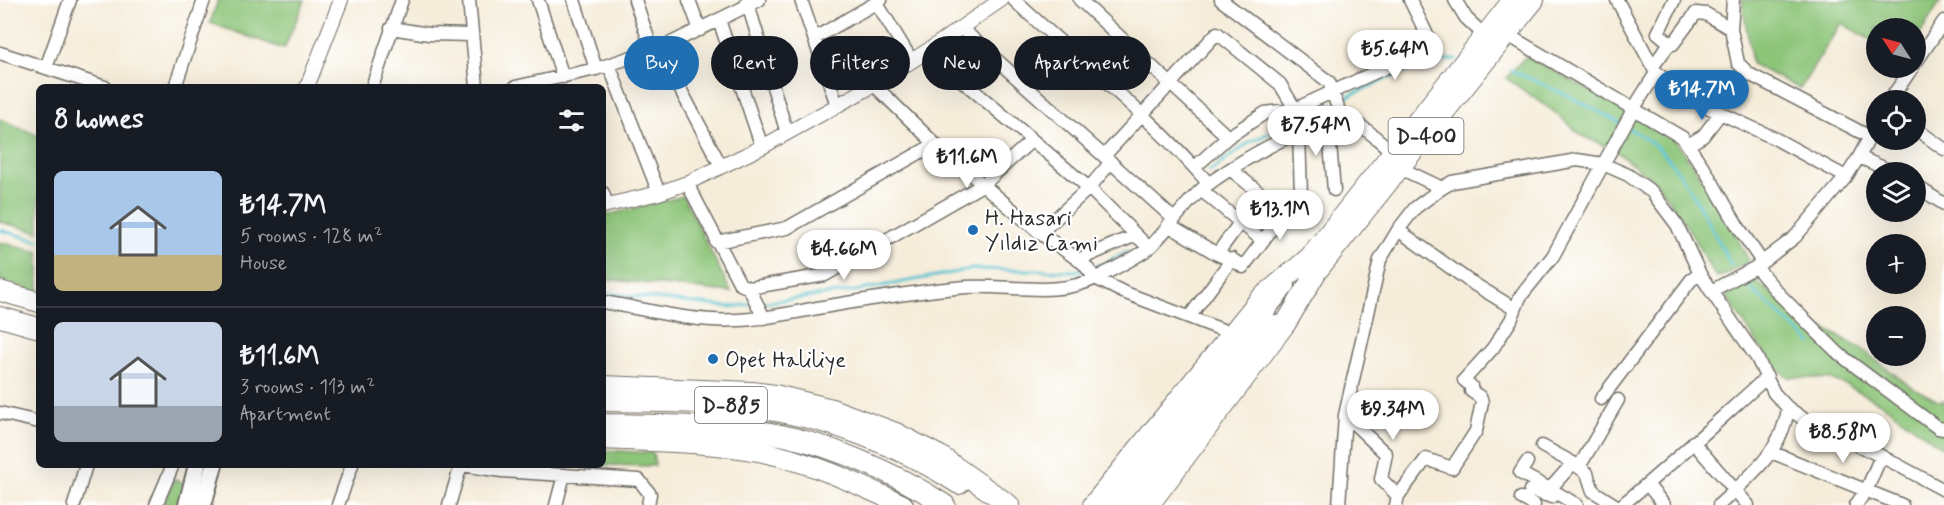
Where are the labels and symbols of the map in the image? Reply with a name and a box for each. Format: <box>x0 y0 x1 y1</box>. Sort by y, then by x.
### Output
north arrow <box>1866 18 1926 78</box>
pin: ₺5.64M <box>1346 30 1444 81</box>
pin: ₺14.7M <box>1653 70 1751 121</box>
pin: ₺7.54M <box>1267 106 1365 157</box>
road number: D-400 <box>1388 118 1464 154</box>
pin: ₺11.6M <box>918 138 1016 189</box>
pin: ₺13.1M <box>1231 190 1329 241</box>
place label: H. Hasari Yıldız Cami <box>985 205 1098 258</box>
marker: H. Hasari Yıldız Cami <box>966 223 980 237</box>
pin: ₺4.66M <box>795 230 893 281</box>
place label: Opet Haliliye <box>725 347 846 375</box>
marker: Opet Haliliye <box>706 352 720 366</box>
road number: D-885 <box>695 387 767 423</box>
pin: ₺9.34M <box>1344 390 1442 441</box>
pin: ₺8.58M <box>1794 413 1892 464</box>

